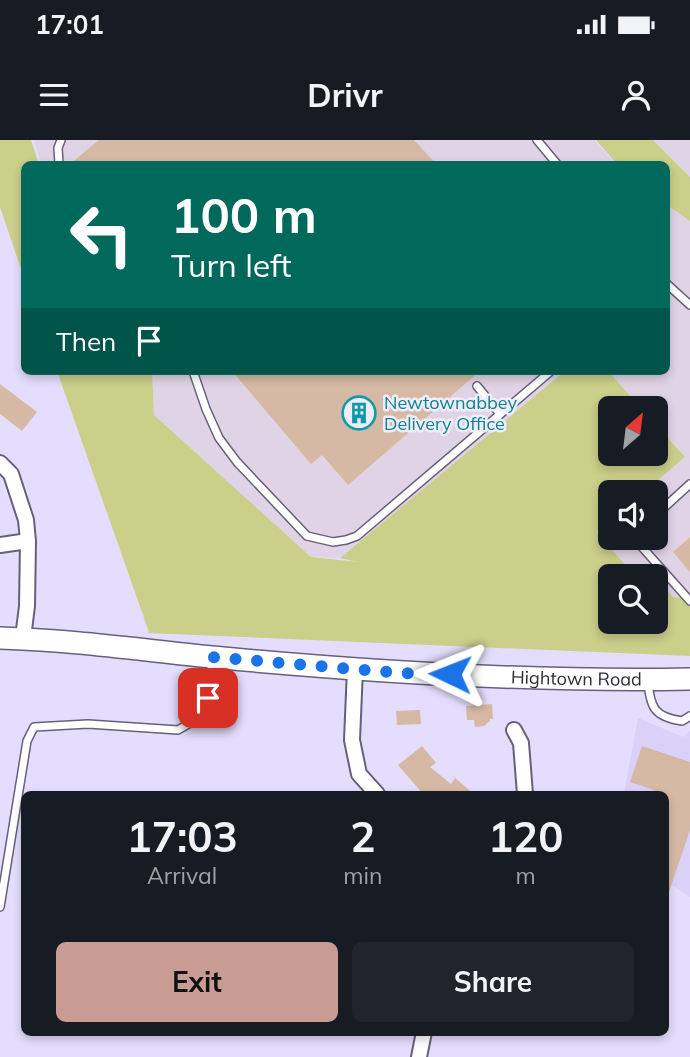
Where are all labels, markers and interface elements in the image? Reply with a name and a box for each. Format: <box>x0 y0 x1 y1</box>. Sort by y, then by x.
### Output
text: 17:01 <box>35 8 104 41</box>
text: Drivr <box>307 75 383 115</box>
icon: menu <box>35 76 73 114</box>
icon: person <box>617 76 655 114</box>
text: 100 m <box>171 184 317 245</box>
icon: left <box>56 189 147 280</box>
text: Turn left <box>171 245 291 285</box>
icon: arrive <box>130 322 168 360</box>
text: Then <box>56 325 116 358</box>
place label: Newtownabbey Delivery Office <box>384 391 518 435</box>
building icon: Newtownabbey Delivery Office <box>340 394 378 432</box>
north arrow <box>598 396 668 466</box>
map controls <box>598 396 668 634</box>
button: sound <box>598 480 668 550</box>
button: search <box>598 564 668 634</box>
position arrow <box>413 637 487 711</box>
street label: Hightown Road <box>511 665 642 691</box>
pin <box>178 668 238 728</box>
icon: arrive <box>189 679 227 717</box>
text: 17:03 <box>127 810 238 863</box>
text: 2 <box>350 810 375 863</box>
text: 120 <box>488 810 563 863</box>
text: Arrival <box>147 861 217 890</box>
text: min <box>343 861 382 890</box>
text: m <box>516 861 536 890</box>
button: Exit <box>56 942 338 1022</box>
button: Share <box>352 942 634 1022</box>

